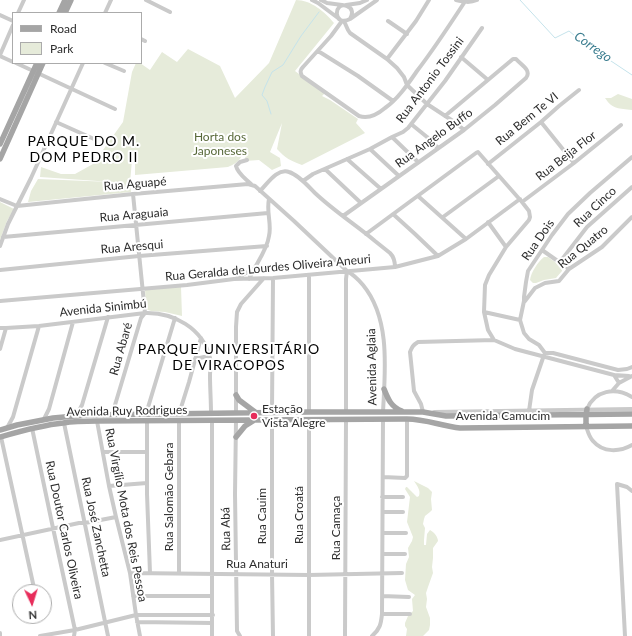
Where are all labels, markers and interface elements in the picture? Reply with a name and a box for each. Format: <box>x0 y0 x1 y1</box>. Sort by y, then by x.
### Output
legend <box>12 12 142 64</box>
text: Road <box>50 21 77 36</box>
water label: Corrego <box>571 28 615 66</box>
street label: Rua Antonio Tossini <box>393 34 467 126</box>
text: Park <box>50 41 73 56</box>
street label: Rua Bem Te VI <box>493 89 561 149</box>
street label: Rua Angelo Buffo <box>393 105 475 171</box>
street label: Rua Beija Flor <box>533 128 599 184</box>
park label: Horta dos Japoneses <box>193 130 247 158</box>
district label: PARQUE DO M. DOM PEDRO II <box>28 133 140 166</box>
street label: Rua Aguapé <box>103 174 167 194</box>
street label: Rua Cinco <box>571 184 619 230</box>
street label: Rua Araguaia <box>99 205 169 225</box>
street label: Rua Dois <box>519 217 557 263</box>
street label: Rua Quatro <box>555 222 611 272</box>
street label: Rua Aresqui <box>100 237 164 257</box>
street label: Rua Geralda de Lourdes Oliveira Aneuri <box>165 252 371 284</box>
street label: Avenida Sinimbú <box>59 296 147 320</box>
street label: Rua Abaré <box>107 321 135 377</box>
street label: Avenida Aglaia <box>364 328 380 406</box>
district label: PARQUE UNIVERSITÁRIO DE VIRACOPOS <box>138 341 320 374</box>
place label: Estação Vista Alegre <box>262 402 326 430</box>
street label: Avenida Ruy Rodrigues <box>66 403 188 419</box>
street label: Avenida Camucim <box>456 409 550 423</box>
marker: Estação Vista Alegre <box>249 411 259 421</box>
street label: Rua Virgílio Mota dos Reis Pessoa <box>102 427 150 603</box>
street label: Rua Salomão Gebara <box>162 443 176 551</box>
street label: Rua Doutor Carlos Oliveira <box>42 460 86 600</box>
street label: Rua José Zanchetta <box>78 476 114 578</box>
street label: Rua Croatá <box>292 486 306 544</box>
street label: Rua Cauim <box>255 488 269 544</box>
street label: Rua Camaça <box>329 496 343 560</box>
street label: Rua Abá <box>218 507 234 551</box>
street label: Rua Anaturi <box>226 557 288 571</box>
north arrow <box>12 584 52 624</box>
text: N <box>28 609 37 622</box>

